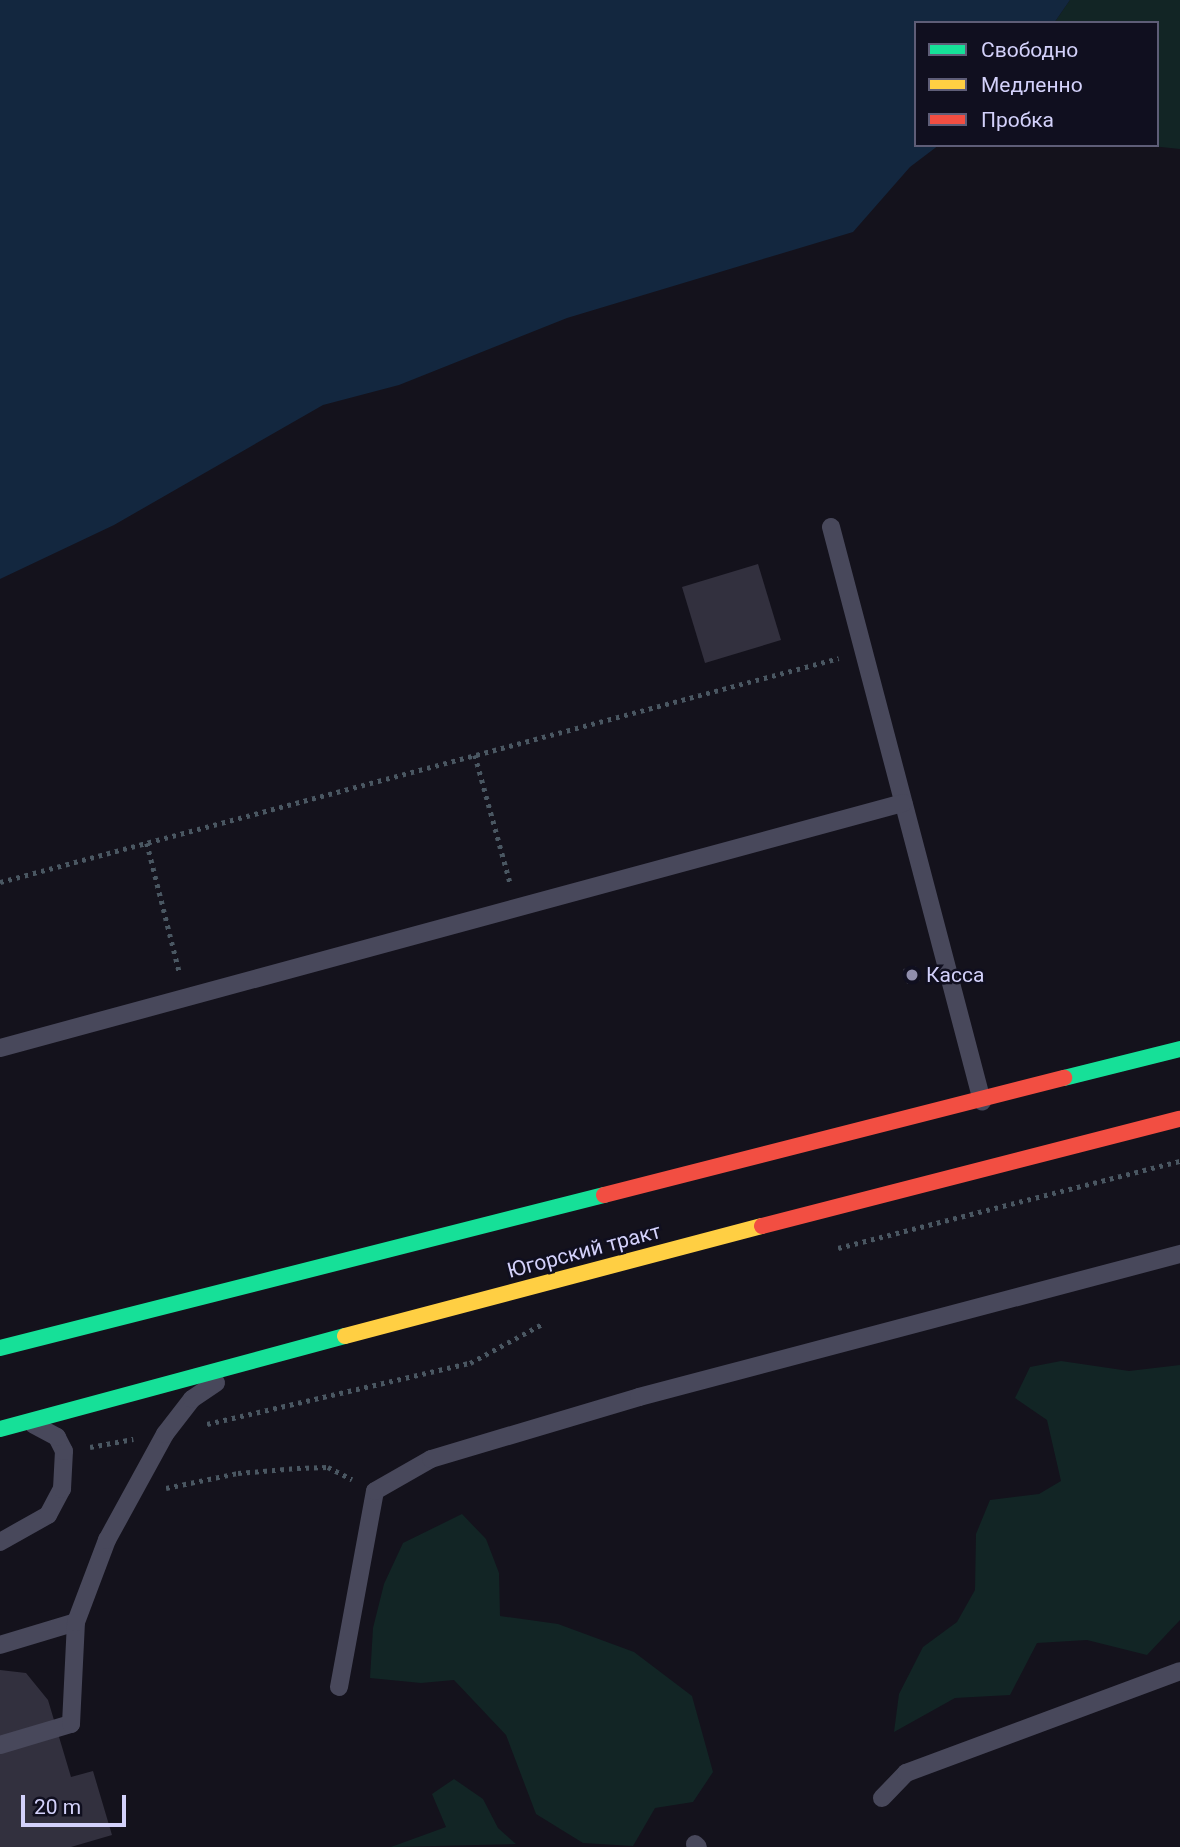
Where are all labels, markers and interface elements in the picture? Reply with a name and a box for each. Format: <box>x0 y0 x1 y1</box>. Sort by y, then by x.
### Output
legend <box>914 21 1159 147</box>
text: Свободно <box>981 38 1078 62</box>
text: Медленно <box>981 73 1083 97</box>
text: Пробка <box>981 108 1054 132</box>
place label: Касса <box>926 962 984 988</box>
marker: Касса <box>904 967 920 983</box>
street label: Югорский тракт <box>505 1218 663 1284</box>
scale bar <box>24 1780 130 1824</box>
text: 20 m <box>34 1795 81 1819</box>

